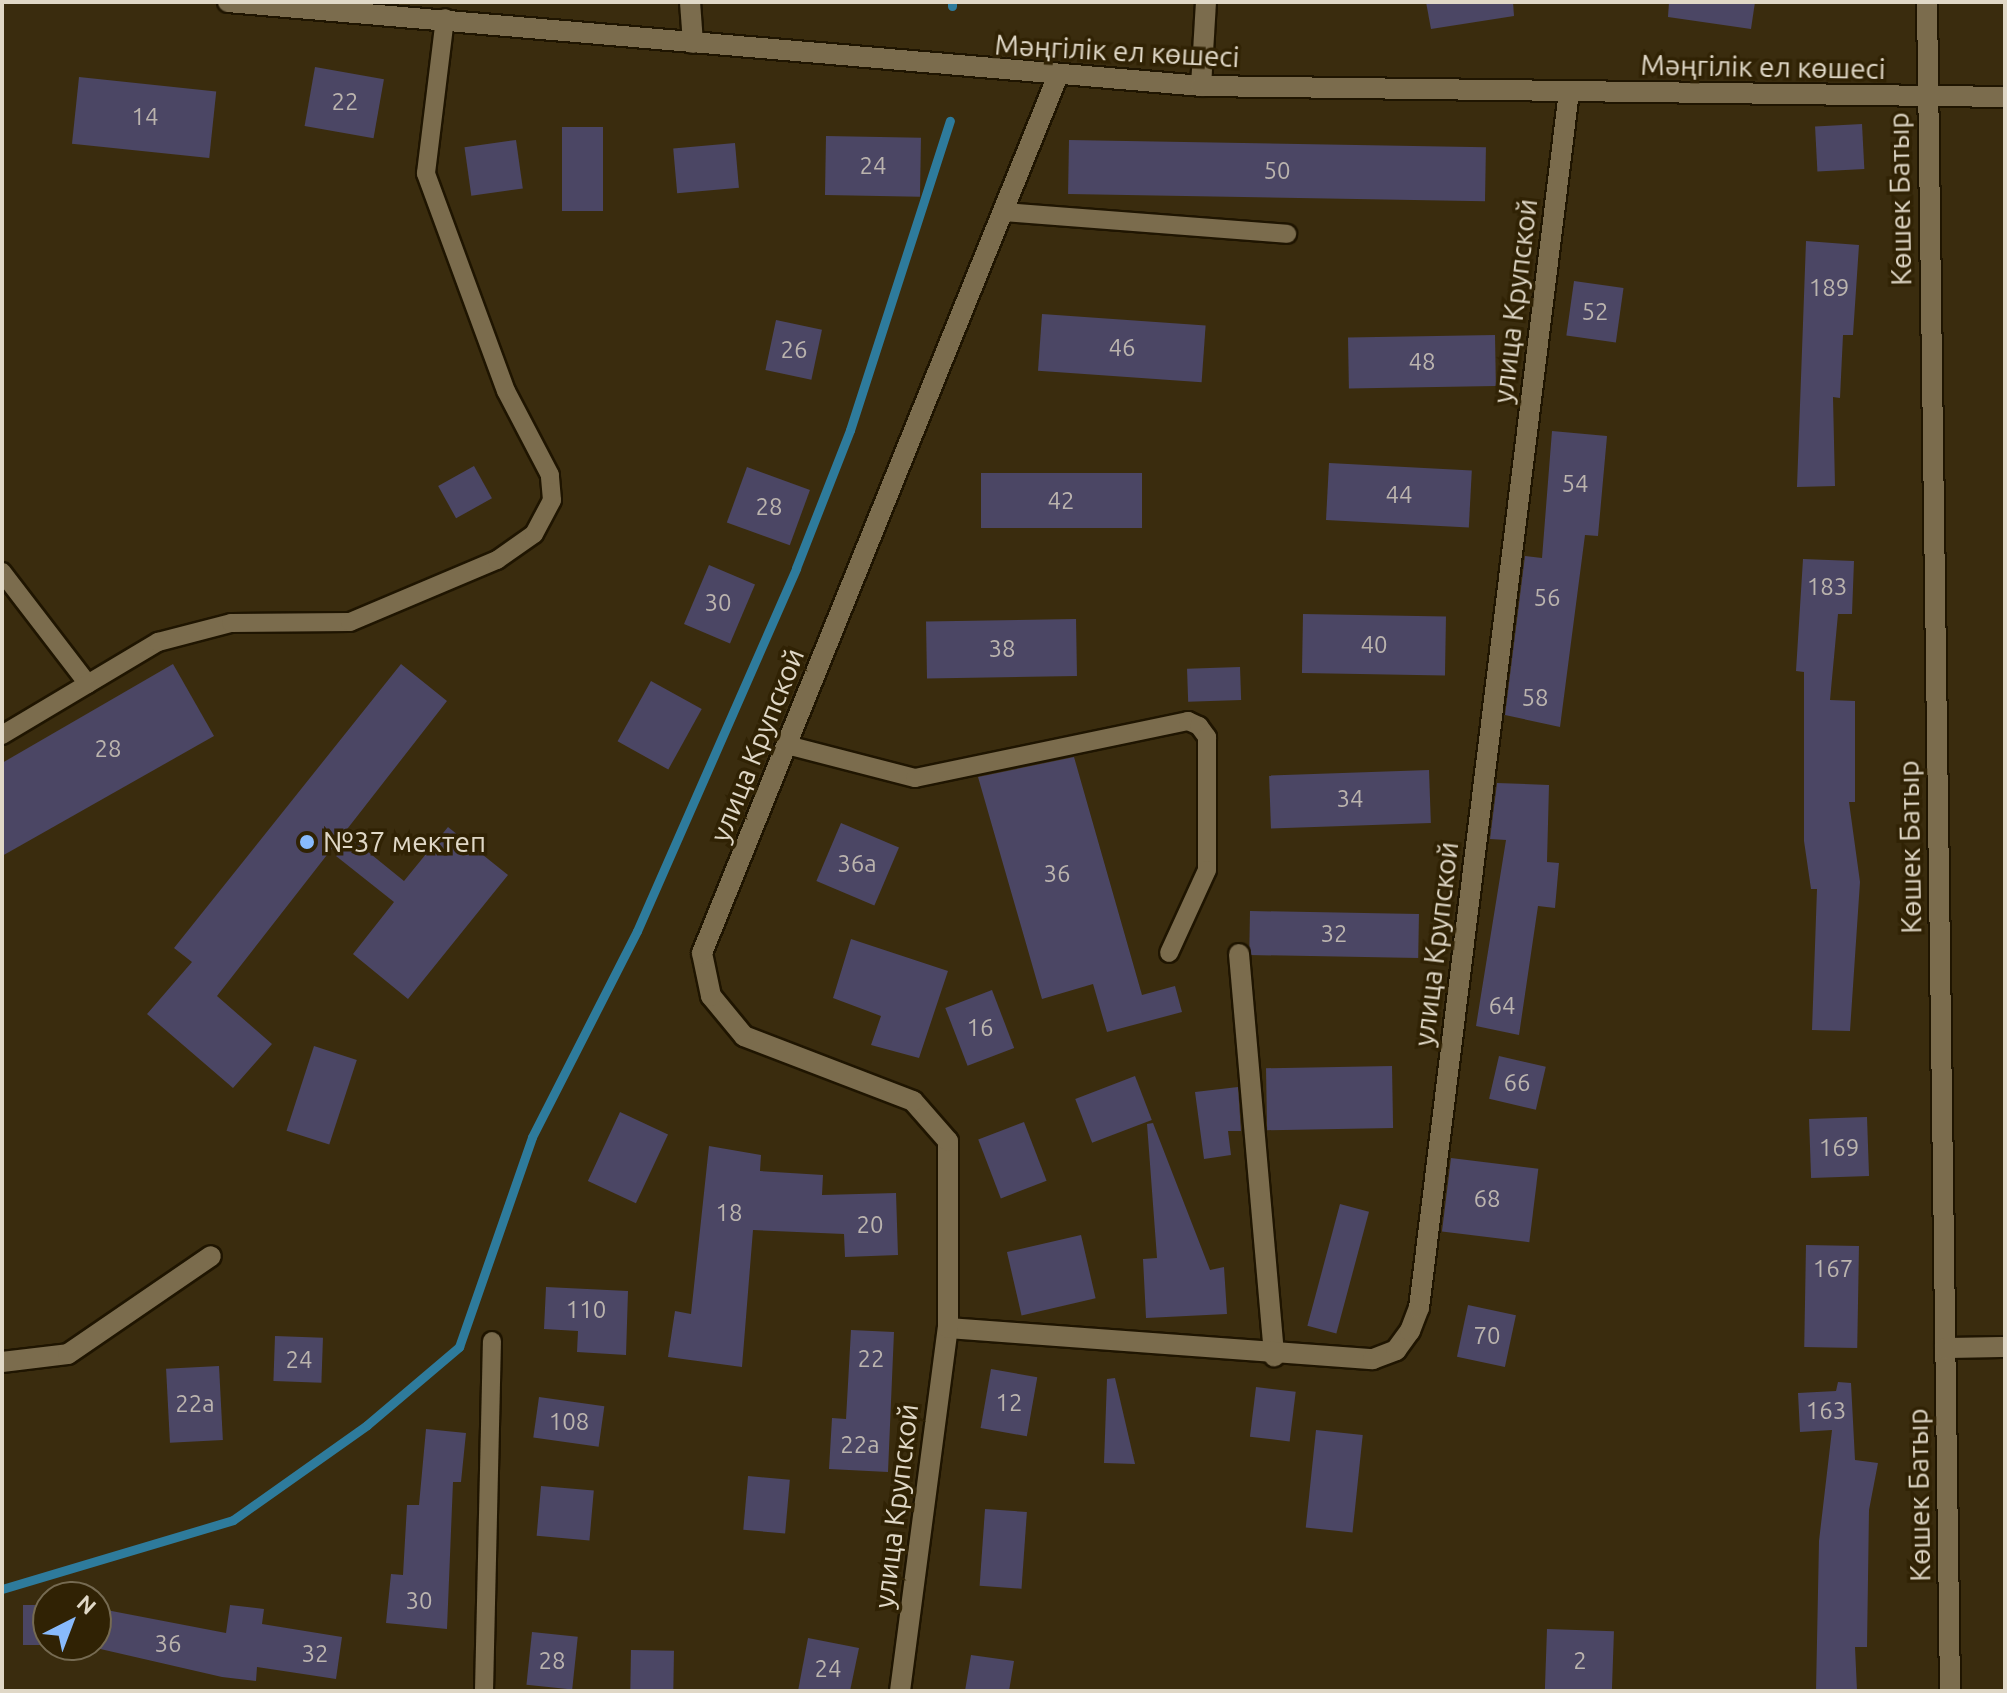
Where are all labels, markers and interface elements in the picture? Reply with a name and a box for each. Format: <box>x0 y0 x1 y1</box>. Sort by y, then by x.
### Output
street label: Мәңгілік ел көшесі <box>994 28 1240 74</box>
street label: Мәңгілік ел көшесі <box>1640 48 1886 86</box>
house number: 22 <box>331 88 359 116</box>
house number: 14 <box>131 103 159 131</box>
street label: Көшек Батыр <box>1882 112 1918 286</box>
house number: 24 <box>859 152 887 180</box>
house number: 50 <box>1263 157 1291 185</box>
street label: улица Крупской <box>1486 197 1544 405</box>
house number: 189 <box>1809 274 1849 302</box>
house number: 52 <box>1581 298 1609 326</box>
house number: 46 <box>1108 334 1136 362</box>
house number: 26 <box>780 336 808 364</box>
house number: 48 <box>1408 348 1436 376</box>
house number: 54 <box>1561 470 1589 498</box>
house number: 44 <box>1385 481 1413 509</box>
house number: 42 <box>1047 487 1075 515</box>
house number: 28 <box>755 493 783 521</box>
house number: 183 <box>1807 573 1847 601</box>
house number: 56 <box>1533 584 1561 612</box>
house number: 30 <box>704 589 732 617</box>
house number: 40 <box>1360 631 1388 659</box>
house number: 38 <box>988 635 1016 663</box>
street label: улица Крупской <box>703 643 811 847</box>
house number: 58 <box>1521 684 1549 712</box>
house number: 28 <box>94 735 122 763</box>
street label: Көшек Батыр <box>1892 760 1928 934</box>
house number: 34 <box>1336 785 1364 813</box>
place label: №37 мектеп <box>323 825 486 859</box>
marker: №37 мектеп <box>298 833 316 851</box>
street label: улица Крупской <box>1407 840 1465 1048</box>
house number: 36а <box>837 850 877 878</box>
house number: 36 <box>1043 860 1071 888</box>
house number: 32 <box>1320 920 1348 948</box>
house number: 64 <box>1488 992 1516 1020</box>
house number: 16 <box>966 1014 994 1042</box>
house number: 66 <box>1503 1069 1531 1097</box>
house number: 169 <box>1819 1134 1859 1162</box>
house number: 68 <box>1473 1185 1501 1213</box>
house number: 18 <box>715 1199 743 1227</box>
house number: 20 <box>856 1211 884 1239</box>
house number: 167 <box>1813 1255 1853 1283</box>
house number: 110 <box>566 1296 606 1324</box>
house number: 70 <box>1473 1322 1501 1350</box>
house number: 22 <box>857 1345 885 1373</box>
house number: 24 <box>285 1346 313 1374</box>
house number: 12 <box>995 1389 1023 1417</box>
house number: 22а <box>175 1390 215 1418</box>
house number: 163 <box>1806 1397 1846 1425</box>
street label: улица Крупской <box>867 1402 925 1610</box>
house number: 108 <box>549 1408 589 1436</box>
street label: Көшек Батыр <box>1901 1408 1937 1582</box>
house number: 22а <box>840 1431 880 1459</box>
north arrow <box>32 1581 112 1661</box>
house number: 30 <box>405 1587 433 1615</box>
text: N <box>73 1589 102 1619</box>
house number: 36 <box>154 1630 182 1658</box>
house number: 32 <box>301 1640 329 1668</box>
house number: 28 <box>538 1647 566 1675</box>
house number: 2 <box>1573 1647 1587 1675</box>
house number: 24 <box>814 1655 842 1683</box>

